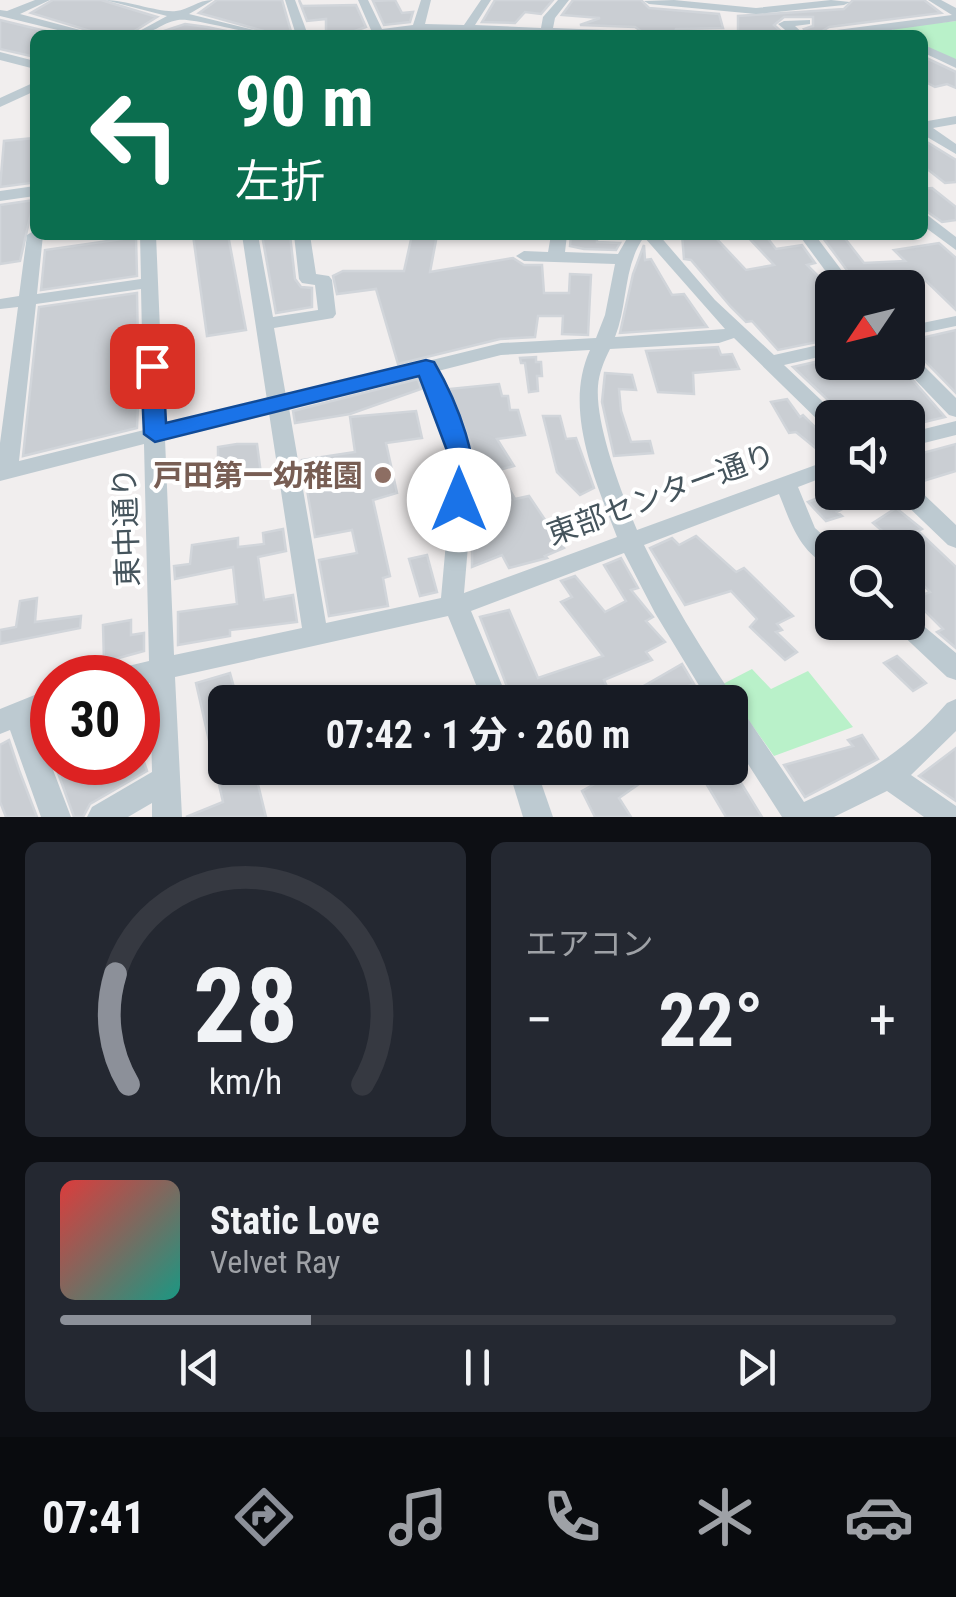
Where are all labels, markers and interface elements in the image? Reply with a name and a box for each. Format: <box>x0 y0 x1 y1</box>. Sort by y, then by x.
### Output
text: 90 m <box>235 61 374 143</box>
icon: left <box>70 70 200 200</box>
text: 左折 <box>235 155 325 208</box>
north arrow <box>815 270 925 380</box>
map controls <box>815 270 925 640</box>
pin <box>110 324 195 409</box>
icon: arrive <box>125 339 180 394</box>
button: sound <box>815 400 925 510</box>
street label: 東部センター通り <box>542 437 780 551</box>
position arrow <box>407 448 511 552</box>
place label: 戸田第一幼稚園 <box>153 458 363 493</box>
marker: 戸田第一幼稚園 <box>372 464 394 486</box>
street label: 東中通り <box>106 466 146 588</box>
button: search <box>815 530 925 640</box>
speed limit sign: 30 <box>30 655 160 785</box>
text: 07:42 · 1 分 · 260 m <box>326 713 630 757</box>
text: エアコン <box>526 925 654 963</box>
text: 28 <box>193 946 298 1067</box>
text: 22° <box>658 976 763 1064</box>
text: − <box>526 988 553 1052</box>
text: + <box>869 988 896 1052</box>
text: km/h <box>208 1061 282 1103</box>
text: Static Love <box>210 1199 379 1243</box>
text: Velvet Ray <box>210 1243 340 1281</box>
icon: previous <box>172 1340 227 1395</box>
icon: pause <box>450 1340 505 1395</box>
icon: next <box>729 1340 784 1395</box>
icon: directions <box>229 1482 299 1552</box>
icon: music <box>383 1482 453 1552</box>
icon: phone <box>537 1482 607 1552</box>
icon: climate <box>690 1482 760 1552</box>
icon: car <box>844 1482 914 1552</box>
text: 07:41 <box>42 1491 145 1544</box>

